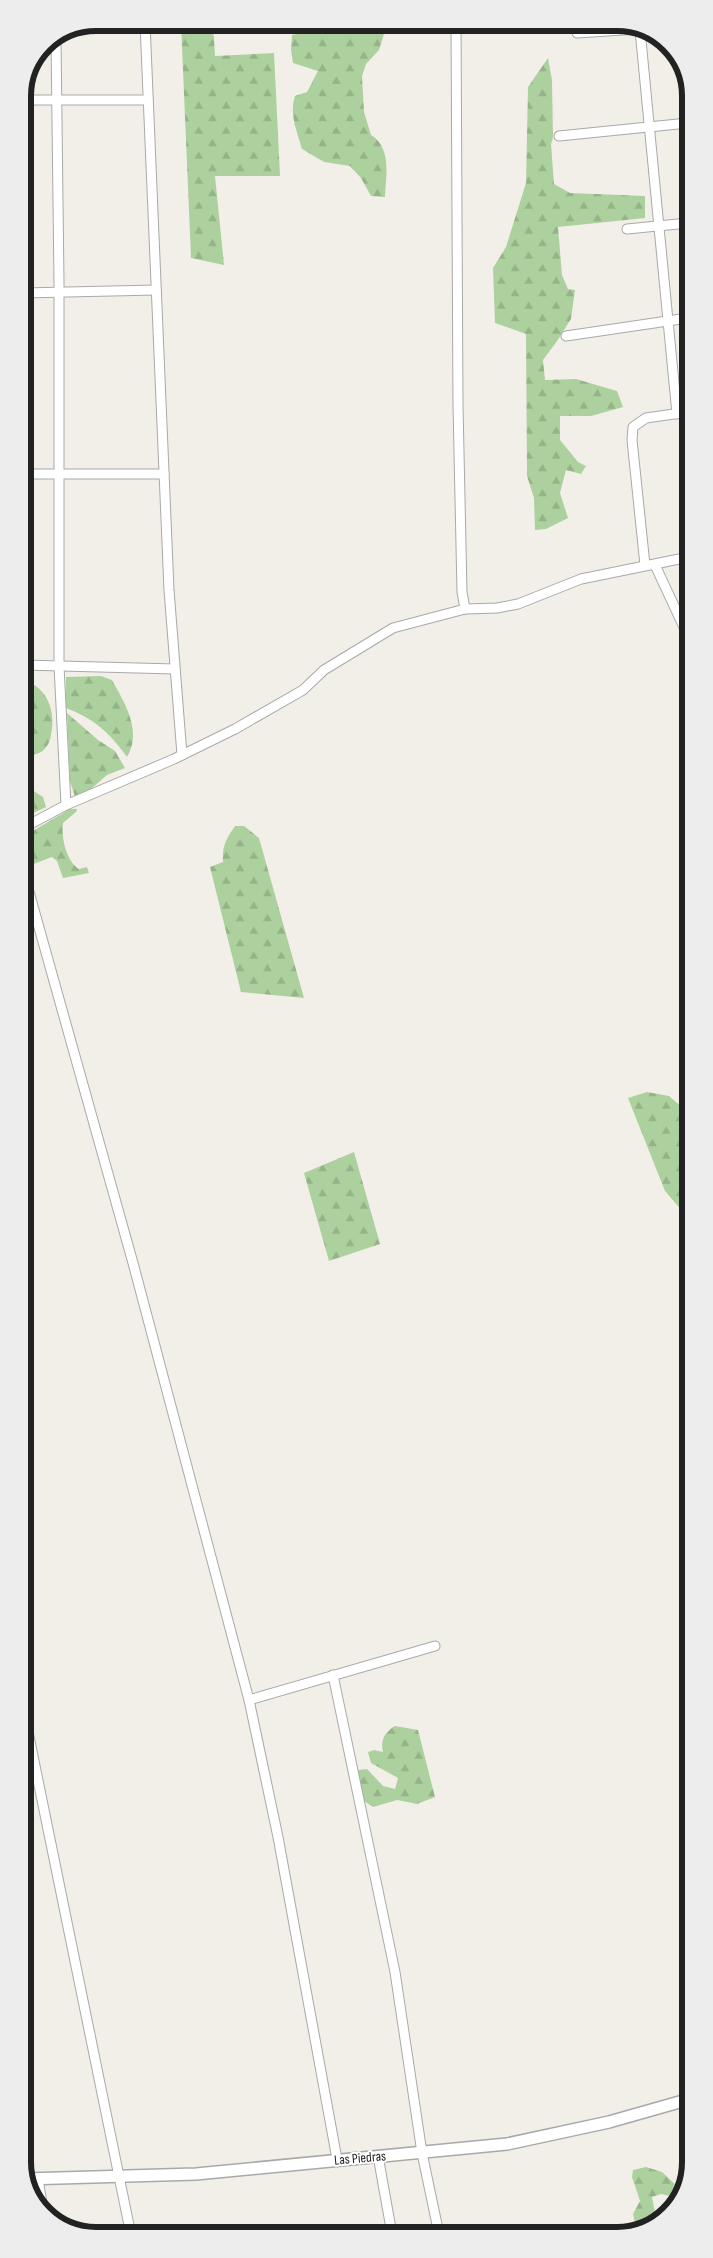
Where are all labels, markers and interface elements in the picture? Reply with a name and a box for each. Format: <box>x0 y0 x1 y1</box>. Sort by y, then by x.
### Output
street label: Las Piedras <box>333 2147 387 2169</box>

